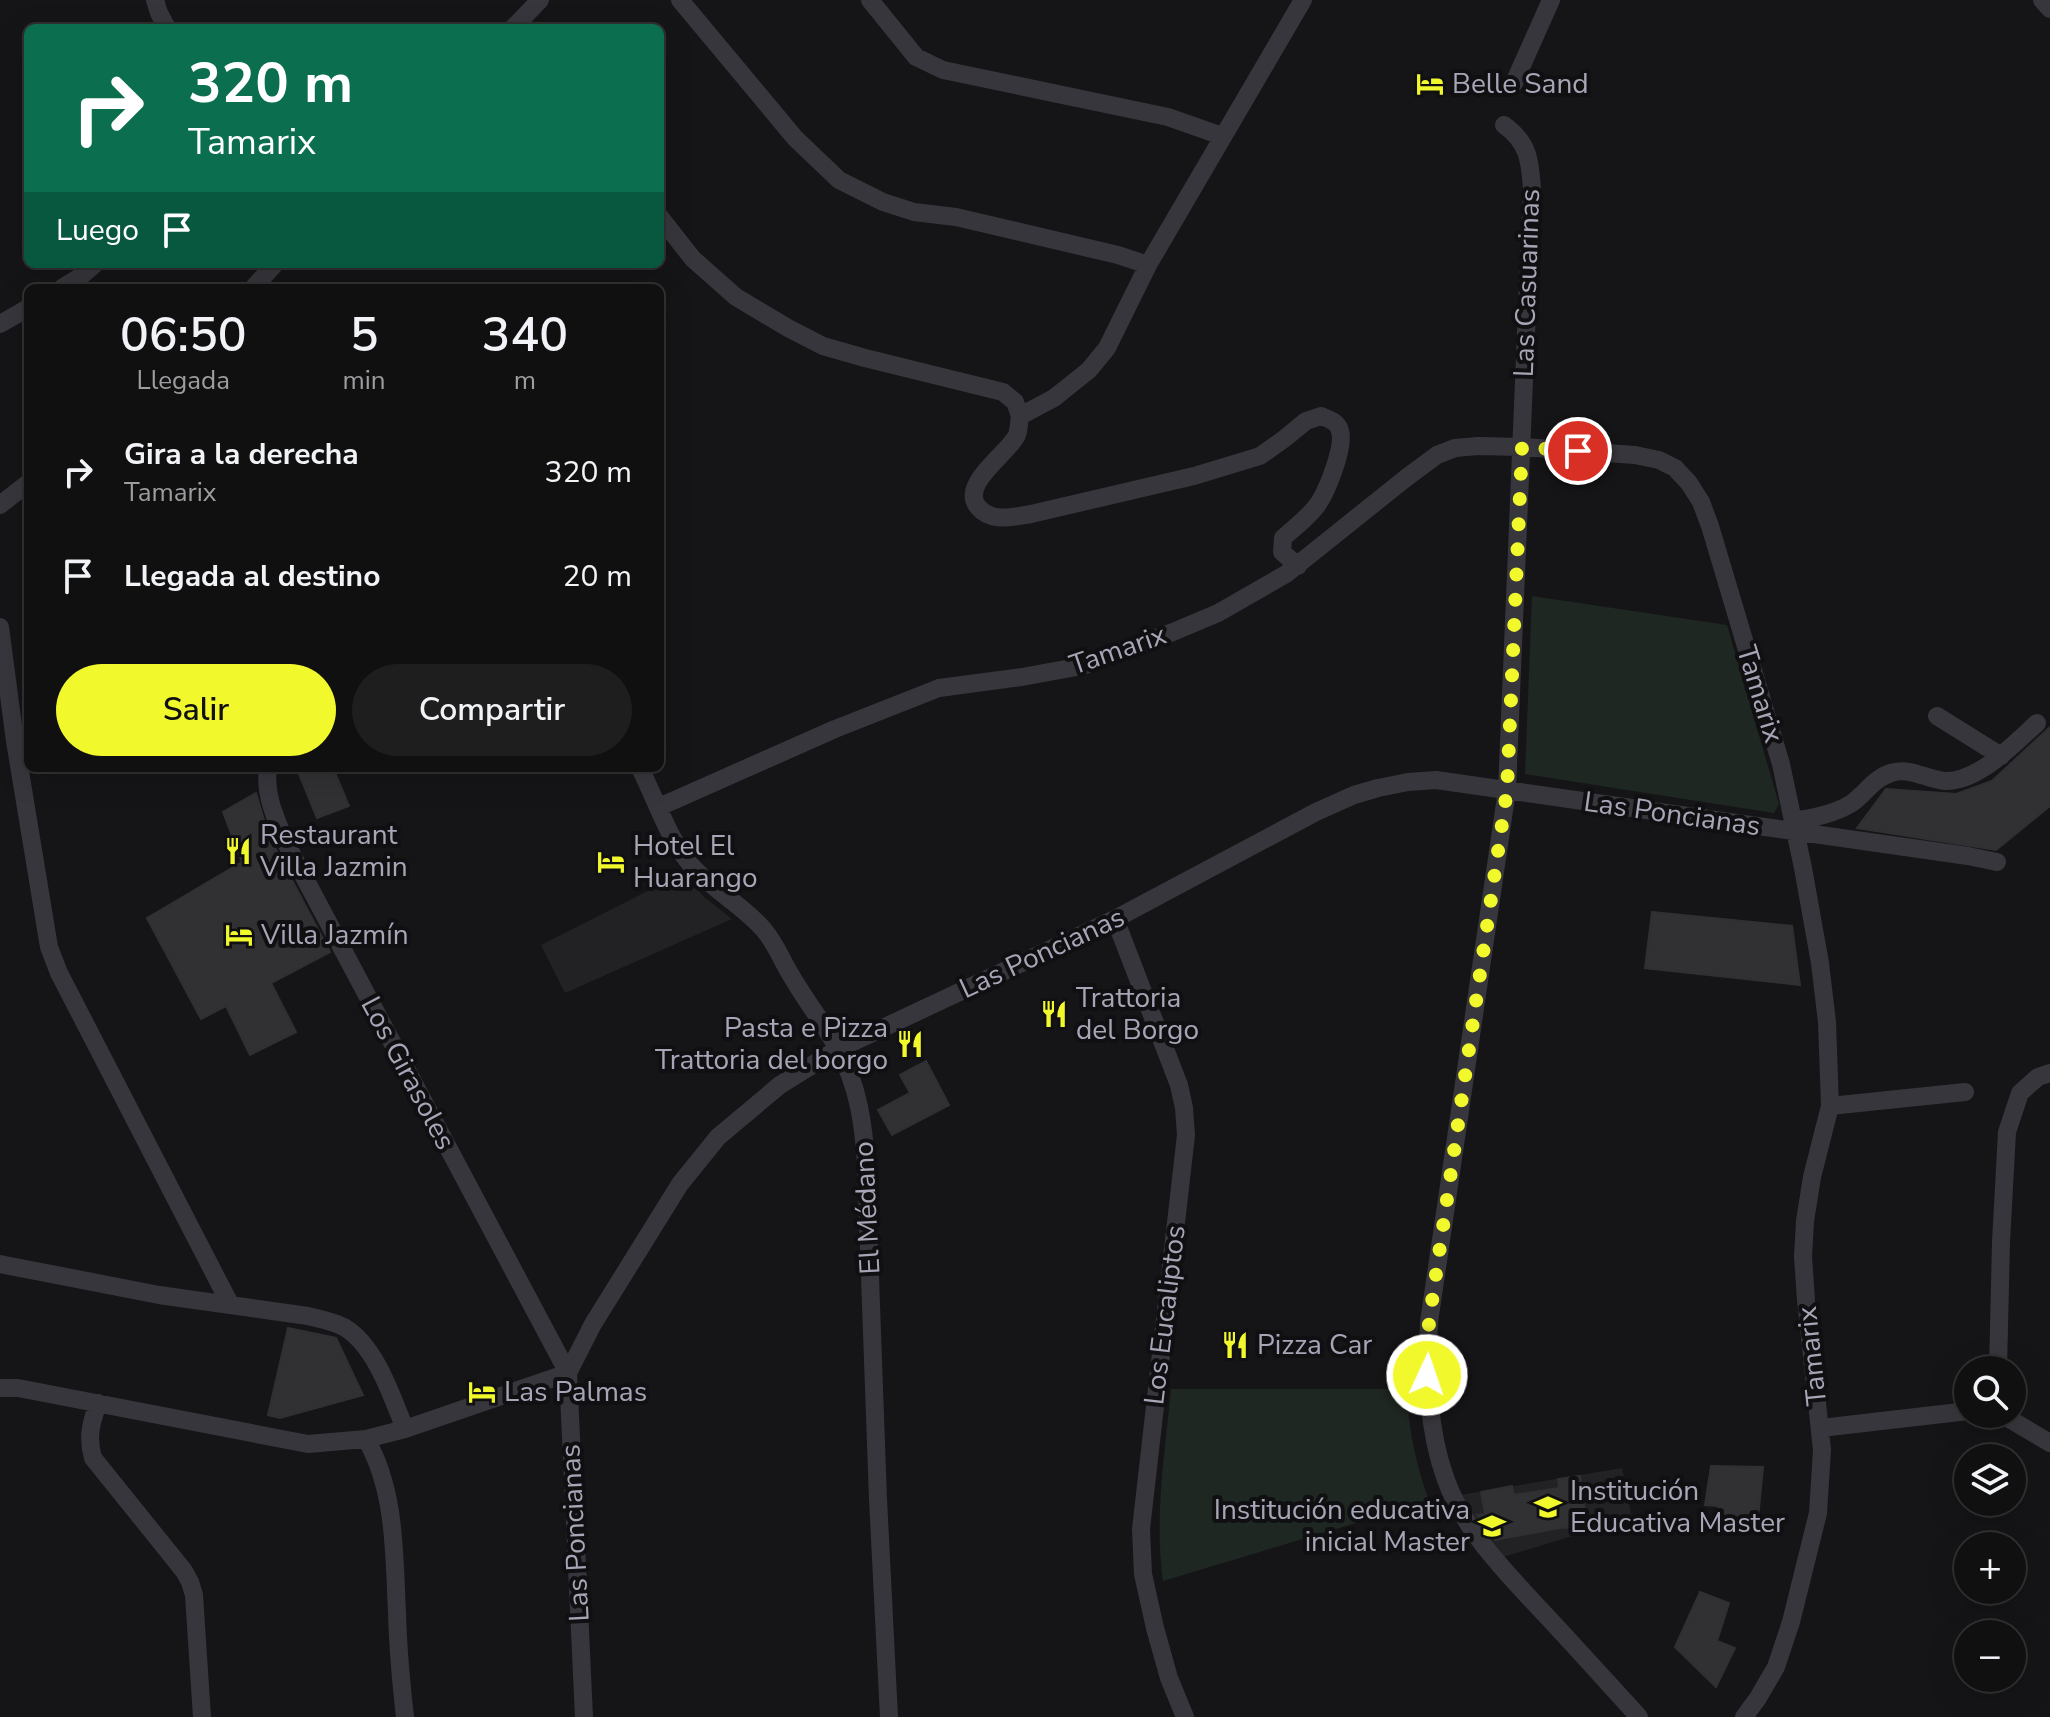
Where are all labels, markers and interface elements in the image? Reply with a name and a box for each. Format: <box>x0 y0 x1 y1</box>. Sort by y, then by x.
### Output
text: 320 m <box>188 45 353 122</box>
icon: right <box>56 56 160 160</box>
place label: Belle Sand <box>1452 65 1589 103</box>
hotel icon: Belle Sand <box>1415 69 1445 99</box>
text: Tamarix <box>188 118 316 167</box>
street label: Las Casuarinas <box>1505 188 1549 378</box>
icon: arrive <box>155 208 199 252</box>
text: Luego <box>56 210 139 251</box>
text: 06:50 <box>120 302 247 368</box>
text: 5 <box>350 302 378 368</box>
text: 340 <box>482 302 568 368</box>
text: Llegada <box>137 363 230 398</box>
text: min <box>343 363 386 398</box>
text: m <box>514 363 536 398</box>
pin <box>1544 417 1612 485</box>
icon: arrive <box>1556 429 1600 473</box>
text: Gira a la derecha <box>124 434 359 475</box>
icon: right <box>56 450 100 494</box>
text: 320 m <box>545 452 632 493</box>
text: Tamarix <box>124 475 216 510</box>
icon: arrive <box>56 554 100 598</box>
text: Llegada al destino <box>124 556 380 597</box>
text: 20 m <box>563 556 632 597</box>
street label: Tamarix <box>1065 616 1172 684</box>
street label: Tamarix <box>1727 641 1793 747</box>
button: Salir <box>56 664 336 756</box>
button: Compartir <box>352 664 632 756</box>
street label: Las Poncianas <box>1581 783 1763 845</box>
place label: Restaurant Villa Jazmin <box>259 816 408 886</box>
place label: Hotel El Huarango <box>633 827 757 897</box>
restaurant icon: Restaurant Villa Jazmin <box>223 836 253 866</box>
hotel icon: Hotel El Huarango <box>596 847 626 877</box>
street label: Las Poncianas <box>953 898 1131 1008</box>
place label: Villa Jazmín <box>260 916 409 954</box>
hotel icon: Villa Jazmín <box>224 920 254 950</box>
place label: Trattoria del Borgo <box>1076 979 1199 1049</box>
street label: Los Girasoles <box>352 990 464 1156</box>
restaurant icon: Trattoria del Borgo <box>1039 999 1069 1029</box>
place label: Pasta e Pizza Trattoria del borgo <box>655 1009 888 1079</box>
restaurant icon: Pasta e Pizza Trattoria del borgo <box>895 1029 925 1059</box>
street label: El Médano <box>845 1140 889 1276</box>
street label: Los Eucaliptos <box>1135 1223 1195 1407</box>
street label: Tamarix <box>1788 1304 1836 1408</box>
place label: Pizza Car <box>1257 1326 1372 1364</box>
restaurant icon: Pizza Car <box>1220 1330 1250 1360</box>
position arrow <box>1385 1333 1469 1417</box>
map controls <box>1954 1356 2026 1692</box>
button: search <box>1954 1356 2026 1428</box>
place label: Las Palmas <box>504 1373 647 1411</box>
hotel icon: Las Palmas <box>467 1377 497 1407</box>
street label: Las Poncianas <box>551 1443 599 1623</box>
button: layers <box>1954 1444 2026 1516</box>
place label: Institución Educativa Master <box>1570 1472 1785 1542</box>
place label: Institución educativa inicial Master <box>1214 1491 1470 1561</box>
school or university icon: Institución Educativa Master <box>1533 1492 1563 1522</box>
school or university icon: Institución educativa inicial Master <box>1477 1511 1507 1541</box>
button: + <box>1954 1532 2026 1604</box>
button: − <box>1954 1620 2026 1692</box>

